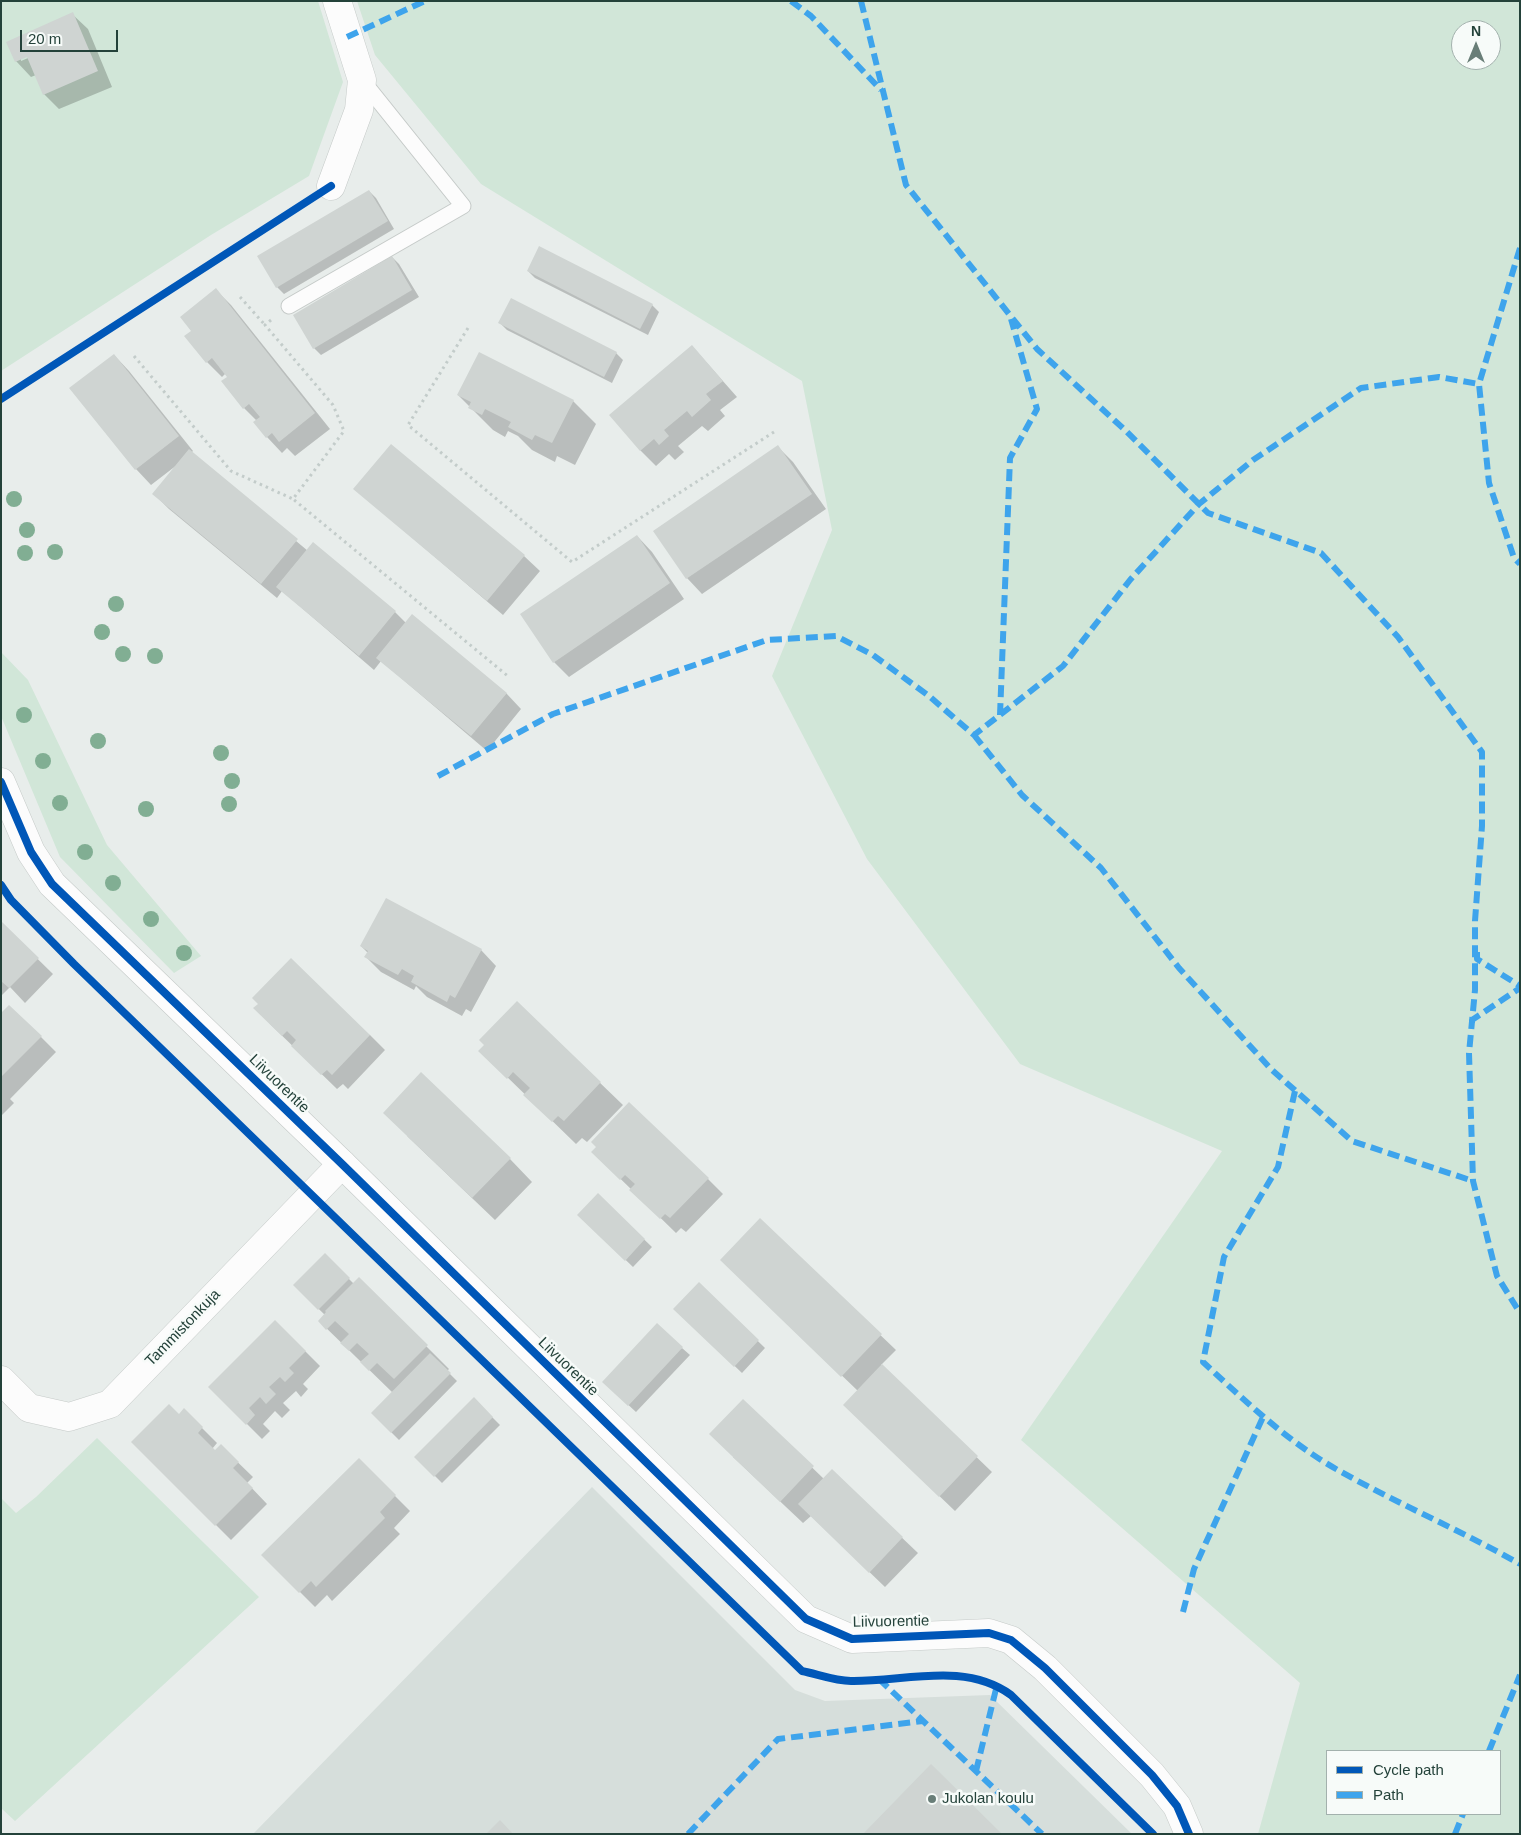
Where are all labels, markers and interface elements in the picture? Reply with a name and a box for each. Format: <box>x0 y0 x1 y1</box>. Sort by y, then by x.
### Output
scale bar <box>22 20 120 52</box>
north arrow <box>1451 20 1501 70</box>
text: N <box>1471 23 1481 39</box>
text: 20 m <box>28 30 61 47</box>
street label: Liivuorentie <box>245 1051 313 1117</box>
street label: Tammistonkuja <box>142 1286 224 1370</box>
street label: Liivuorentie <box>534 1334 602 1400</box>
street label: Liivuorentie <box>852 1612 930 1632</box>
legend <box>1326 1750 1501 1815</box>
text: Cycle path <box>1373 1761 1444 1778</box>
text: Path <box>1373 1786 1404 1803</box>
place label: Jukolan koulu <box>942 1790 1034 1808</box>
marker: Jukolan koulu <box>926 1793 938 1805</box>

